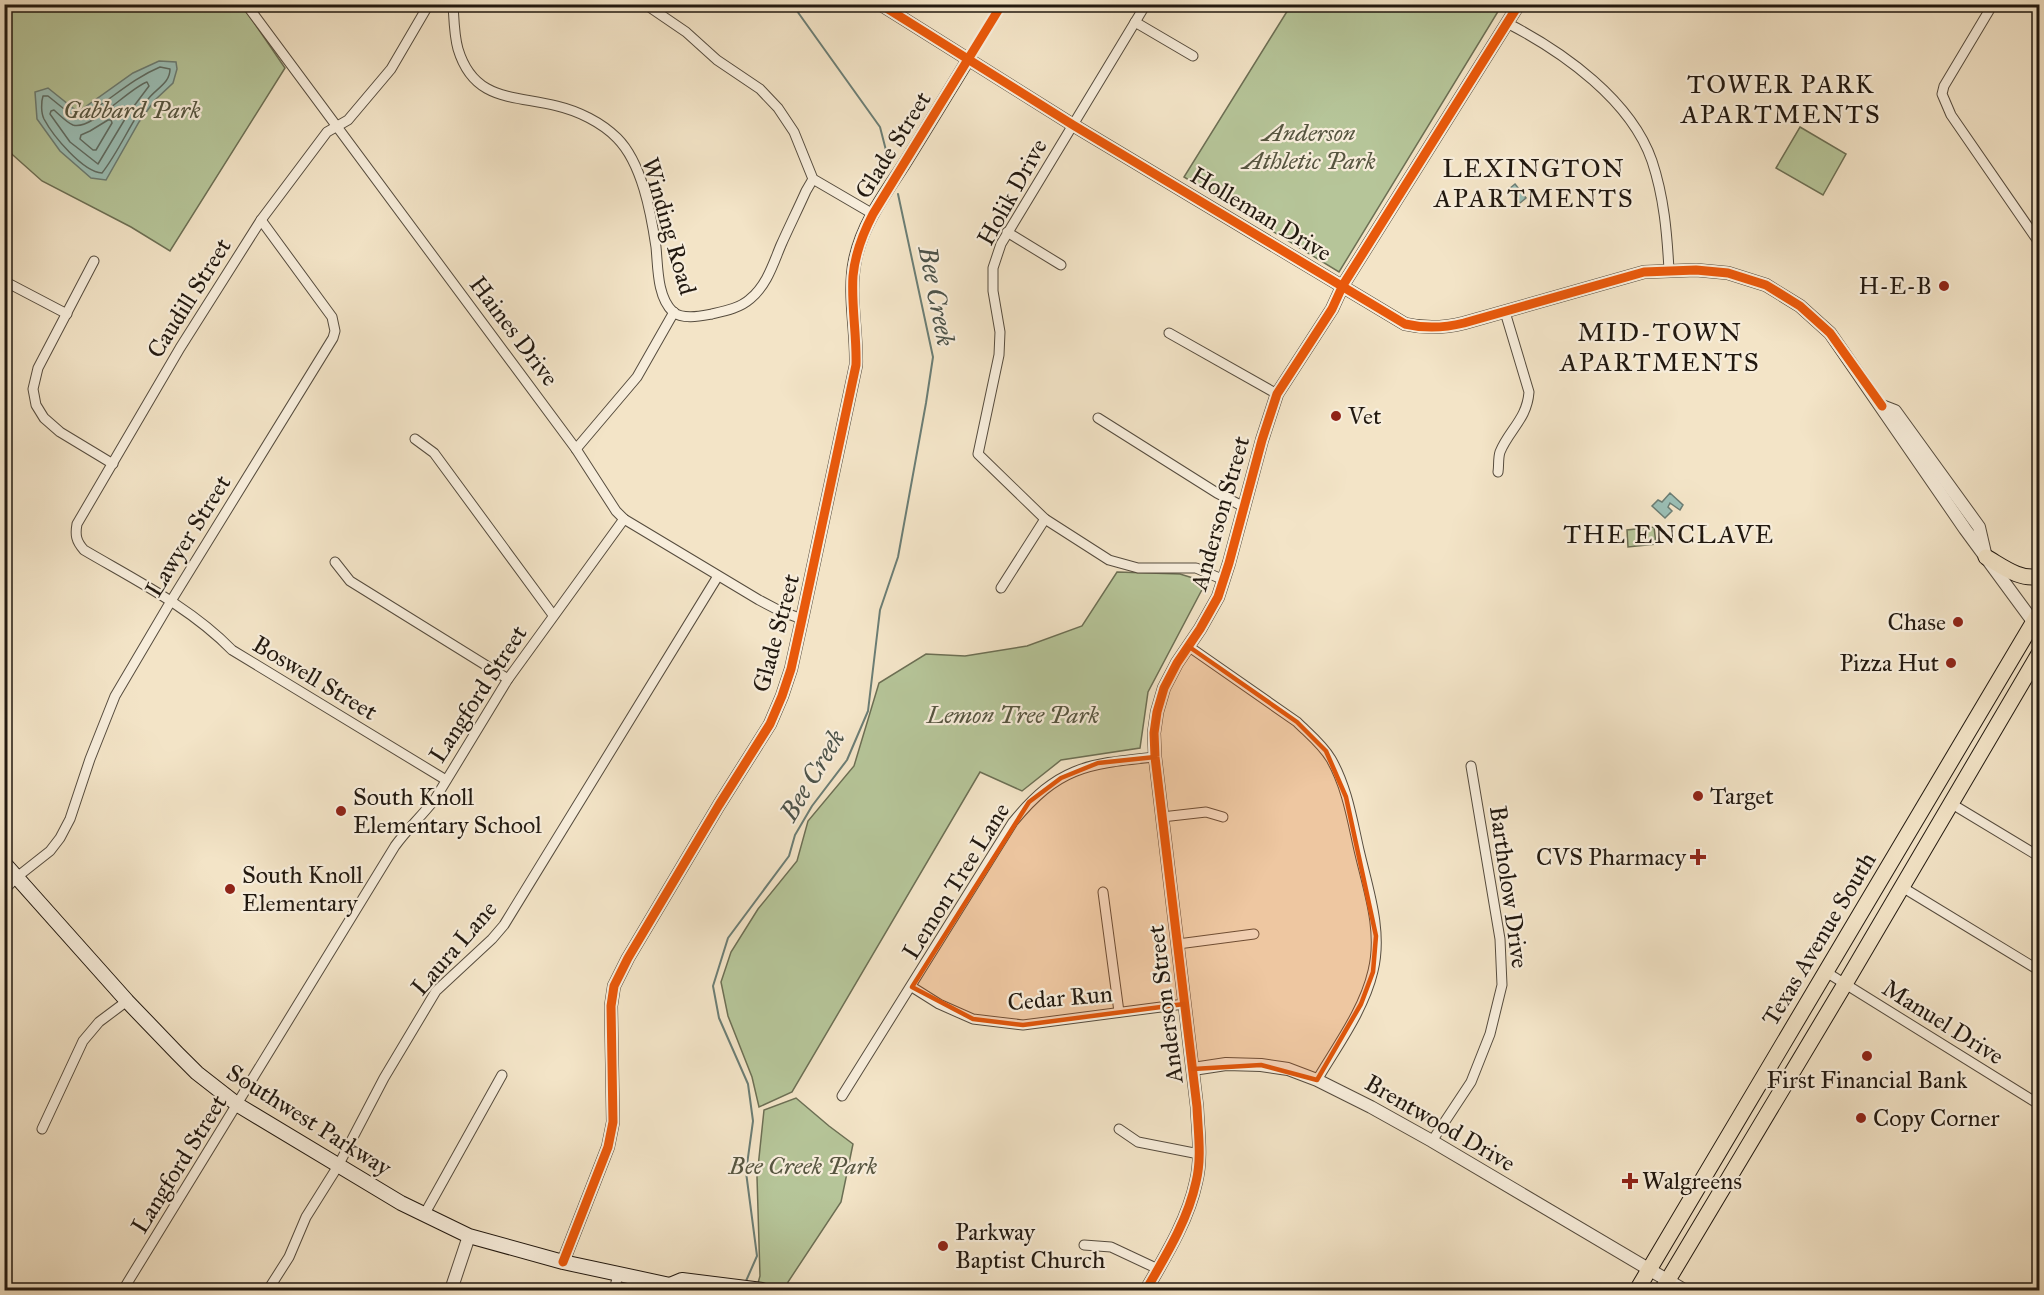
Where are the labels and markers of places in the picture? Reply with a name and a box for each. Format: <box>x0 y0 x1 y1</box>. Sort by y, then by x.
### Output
place label: H-E-B <box>1858 271 1932 301</box>
marker: H-E-B <box>1937 279 1951 293</box>
place label: Vet <box>1347 401 1382 431</box>
marker: Vet <box>1329 409 1343 423</box>
place label: Chase <box>1887 607 1946 637</box>
marker: Chase <box>1951 615 1965 629</box>
place label: Pizza Hut <box>1839 648 1940 678</box>
marker: Pizza Hut <box>1944 656 1958 670</box>
place label: Target <box>1710 781 1774 811</box>
place label: South Knoll Elementary School <box>353 782 542 840</box>
marker: Target <box>1691 789 1705 803</box>
marker: South Knoll Elementary School <box>334 804 348 818</box>
place label: CVS Pharmacy <box>1536 842 1687 872</box>
marker: CVS Pharmacy <box>1691 850 1705 864</box>
place label: South Knoll Elementary <box>242 860 364 918</box>
marker: South Knoll Elementary <box>223 882 237 896</box>
marker: First Financial Bank <box>1860 1049 1874 1063</box>
place label: First Financial Bank <box>1767 1065 1968 1095</box>
place label: Copy Corner <box>1873 1103 1999 1133</box>
marker: Copy Corner <box>1854 1111 1868 1125</box>
place label: Walgreens <box>1642 1166 1742 1196</box>
marker: Walgreens <box>1623 1174 1637 1188</box>
place label: Parkway Baptist Church <box>955 1217 1105 1275</box>
marker: Parkway Baptist Church <box>936 1239 950 1253</box>

